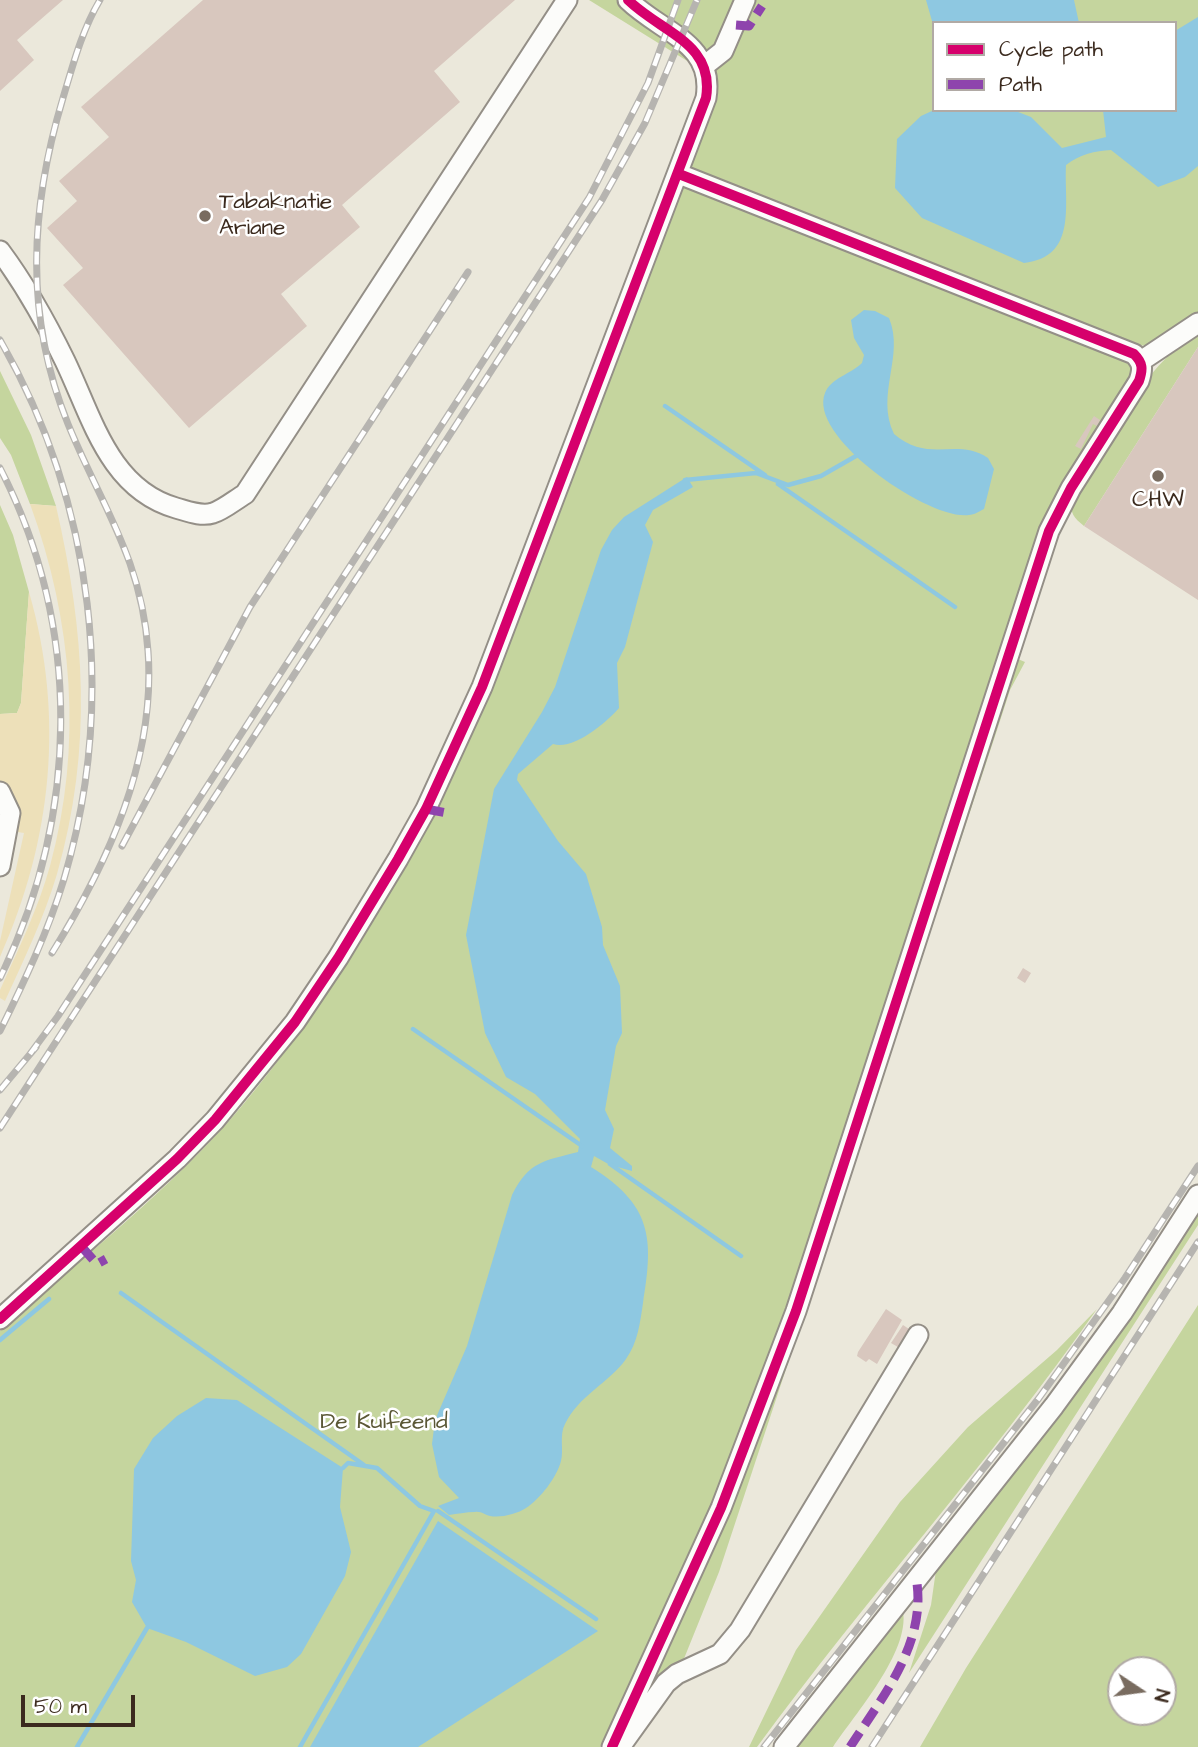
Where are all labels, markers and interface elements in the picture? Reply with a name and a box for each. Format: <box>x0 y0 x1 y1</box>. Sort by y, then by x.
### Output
legend <box>932 21 1177 112</box>
text: Cycle path <box>999 35 1103 64</box>
text: Path <box>999 70 1042 99</box>
place label: Tabaknatie Ariane <box>219 189 332 243</box>
marker: Tabaknatie Ariane <box>197 208 213 224</box>
marker: CHW <box>1150 468 1166 484</box>
place label: CHW <box>1132 487 1184 515</box>
park label: De Kuifeend <box>320 1409 448 1437</box>
north arrow <box>1107 1656 1177 1726</box>
scale bar <box>24 1680 138 1724</box>
text: N <box>1147 1687 1175 1704</box>
text: 50 m <box>34 1692 87 1721</box>

